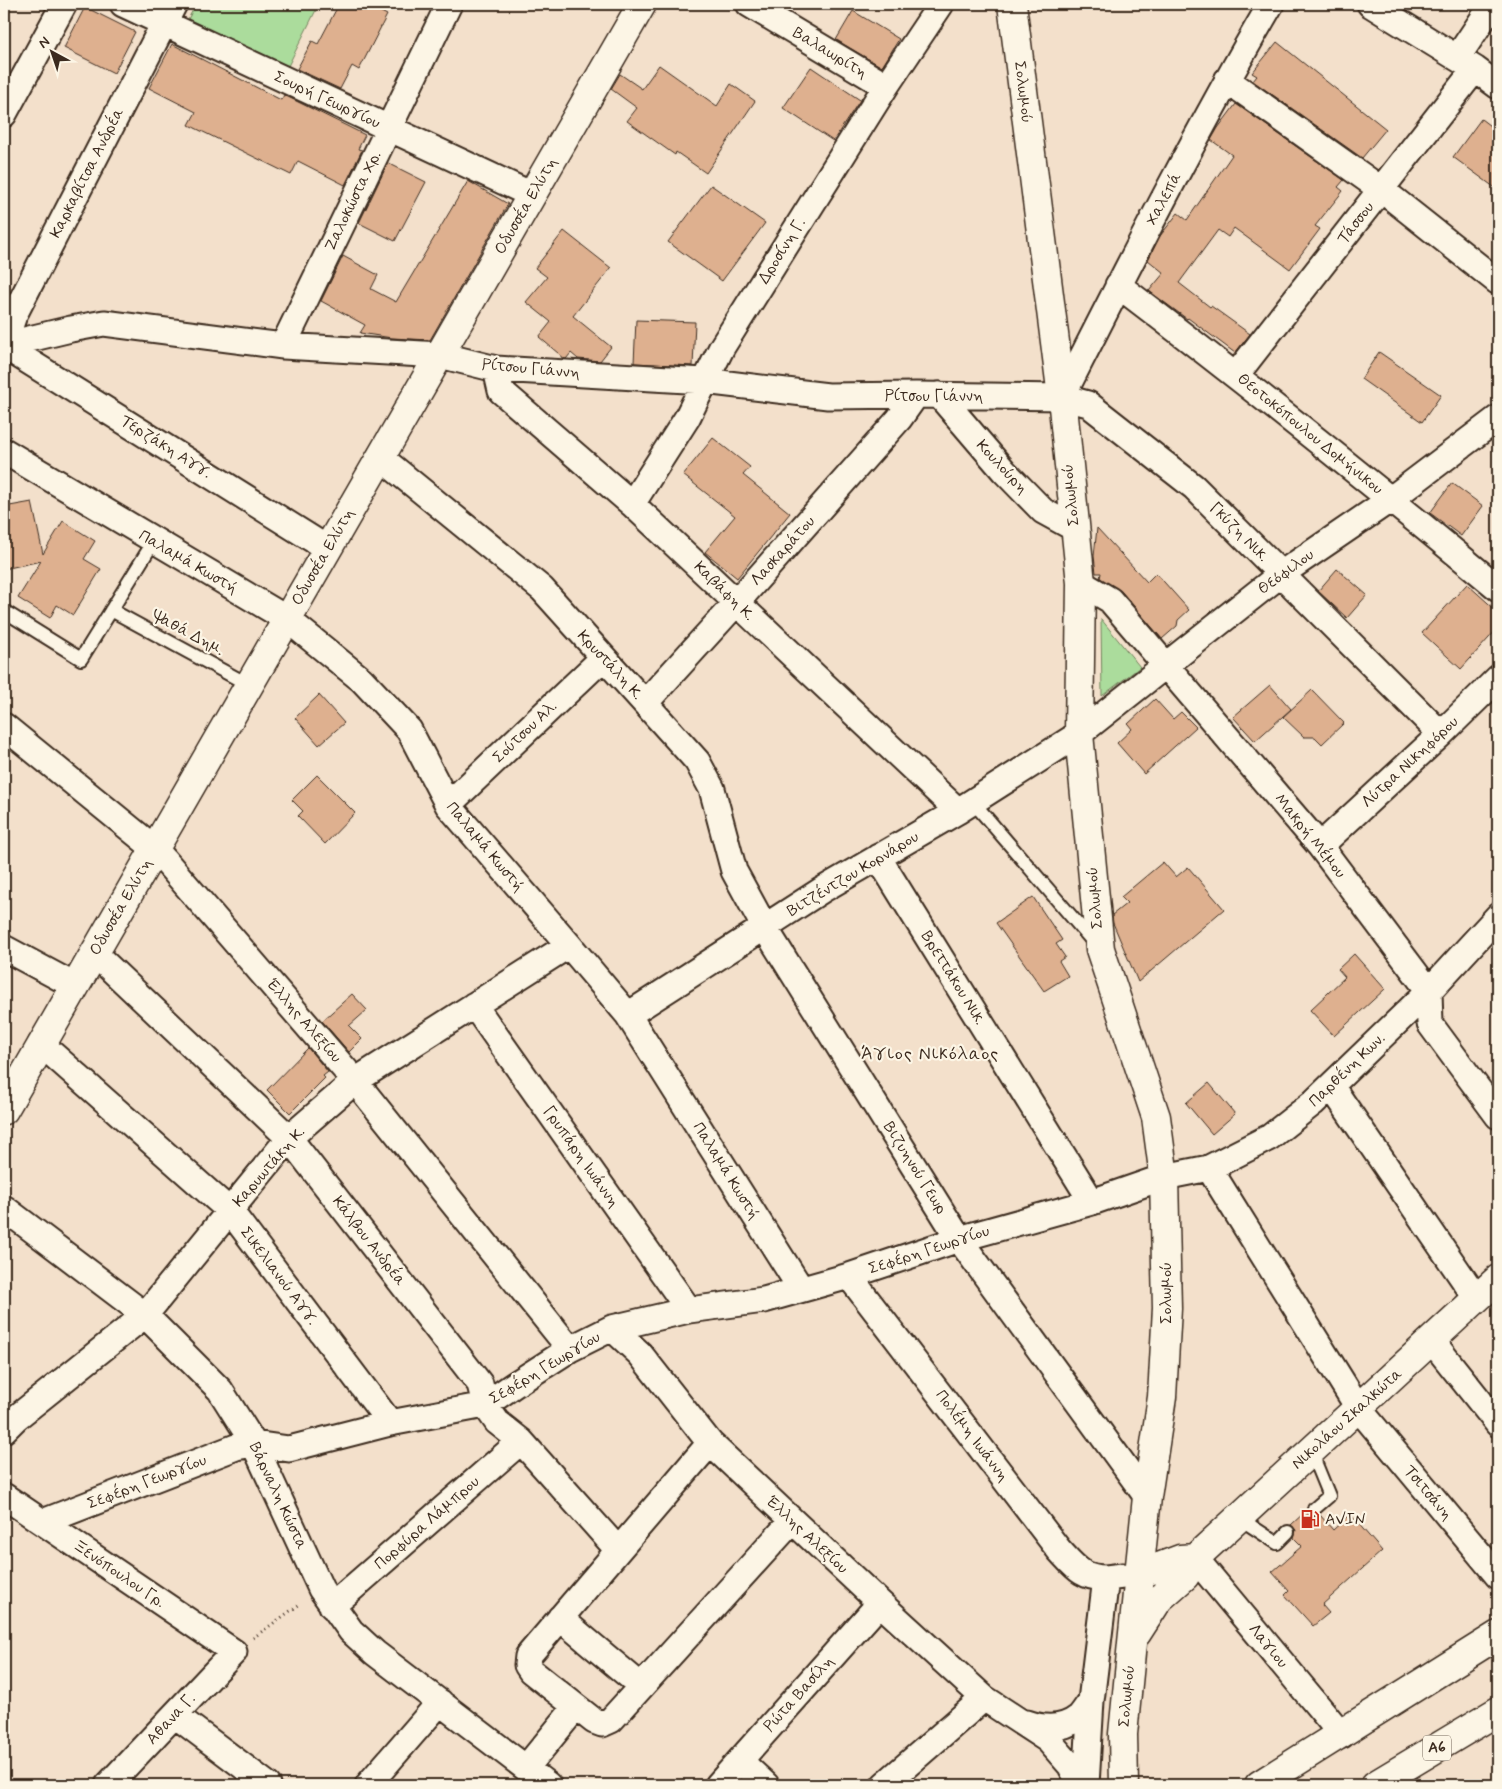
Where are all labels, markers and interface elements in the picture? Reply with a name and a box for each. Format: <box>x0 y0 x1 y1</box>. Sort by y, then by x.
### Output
street label: Βαλαωρίτη <box>789 22 871 84</box>
north arrow <box>28 28 78 78</box>
text: N <box>35 33 54 53</box>
street label: Σολωμού <box>1009 60 1037 124</box>
street label: Σουρή Γεωργίου <box>270 66 384 134</box>
street label: Καρκαβίτσα Ανδρέα <box>44 104 129 242</box>
street label: Ζαλοκώστα Χρ. <box>320 147 386 255</box>
street label: Οδυσσέα Ελύτη <box>489 153 562 258</box>
street label: Χαλεπά <box>1141 169 1187 229</box>
street label: Τάσσου <box>1333 198 1379 248</box>
street label: Δροσίνη Γ. <box>753 214 811 288</box>
street label: Ρίτσου Γιάννη <box>481 354 581 384</box>
street label: Θεοτοκόπουλου Δομήνικου <box>1233 369 1387 499</box>
street label: Ρίτσου Γιάννη <box>885 386 983 407</box>
street label: Τερζάκη Αγγ. <box>116 411 216 483</box>
street label: Κουλούρη <box>971 435 1033 499</box>
street label: Σολωμού <box>1057 463 1085 527</box>
street label: Γκύζη Νικ. <box>1205 498 1273 566</box>
street label: Οδυσσέα Ελύτη <box>286 504 359 609</box>
street label: Λασκαράτου <box>746 511 820 591</box>
street label: Παλαμά Κωστή <box>135 525 241 599</box>
street label: Θεόφιλου <box>1254 544 1318 600</box>
street label: Καβάφη Κ. <box>689 557 759 625</box>
street label: Ψαθά Δημ. <box>147 605 228 661</box>
street label: Κρυστάλη Κ. <box>572 626 648 704</box>
street label: Σούτσου Αλ. <box>488 696 562 768</box>
street label: Λύτρα Νικηφόρου <box>1357 711 1463 813</box>
street label: Μακρή Μέμου <box>1269 789 1351 883</box>
street label: Παλαμά Κωστή <box>441 798 529 896</box>
street label: Βιτζέντζου Κορνάρου <box>783 825 923 922</box>
street label: Οδυσσέα Ελύτη <box>84 854 157 959</box>
street label: Σολωμού <box>1082 866 1108 930</box>
street label: Βρεττάκου Νικ. <box>916 927 990 1029</box>
street label: Έλλης Αλεξίου <box>262 975 346 1067</box>
street label: Παρθένη Κων. <box>1304 1027 1390 1112</box>
district label: Άγιος Νικόλαος <box>861 1042 999 1066</box>
street label: Γρυπάρη Ιωάννη <box>538 1102 624 1212</box>
street label: Παλαμά Κωστή <box>688 1118 764 1224</box>
street label: Βιζυηνού Γεωρ <box>878 1118 952 1218</box>
street label: Καρυωτάκη Κ. <box>228 1122 310 1212</box>
street label: Κάλβου Ανδρέα <box>327 1191 411 1290</box>
street label: Σεφέρη Γεωργίου <box>866 1220 992 1279</box>
street label: Σικελιανού Αγγ. <box>235 1223 323 1329</box>
street label: Σολωμού <box>1156 1262 1177 1324</box>
street label: Σεφέρη Γεωργίου <box>485 1326 604 1409</box>
street label: Νικολάου Σκαλκώτα <box>1287 1364 1407 1474</box>
street label: Πολέμη Ιωάννη <box>930 1385 1014 1486</box>
street label: Βάρναλη Κώστα <box>244 1439 312 1553</box>
street label: Σεφέρη Γεωργίου <box>84 1449 210 1514</box>
street label: Τσιτσάνη <box>1399 1461 1457 1525</box>
street label: Πορφύρα Λάμπρου <box>370 1471 484 1575</box>
street label: Έλλης Αλεξίου <box>761 1492 853 1578</box>
fuel station icon: AVIN <box>1299 1508 1321 1530</box>
place label: AVIN <box>1325 1509 1366 1530</box>
street label: Ξενόπουλου Γρ. <box>69 1535 169 1613</box>
street label: Λαγιου <box>1243 1619 1293 1673</box>
street label: Ρώτα Βασίλη <box>759 1651 839 1737</box>
street label: Σολωμού <box>1114 1664 1140 1728</box>
street label: Αθανα Γ. <box>142 1689 200 1749</box>
road number: Α6 <box>1423 1736 1451 1760</box>

